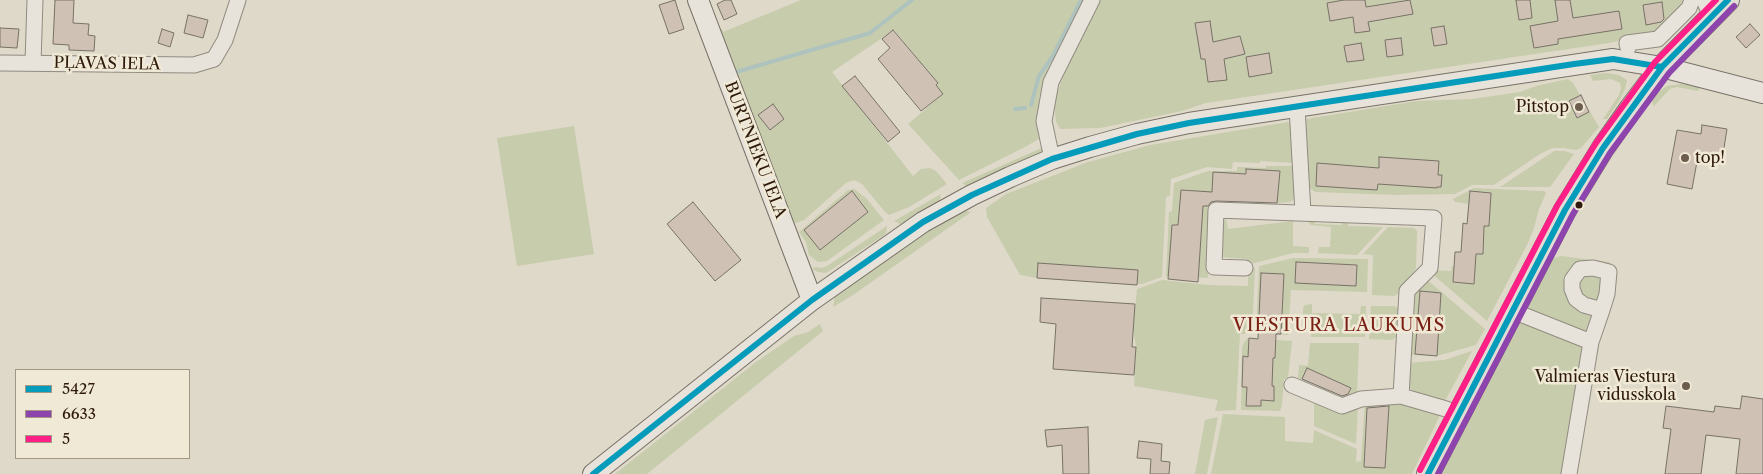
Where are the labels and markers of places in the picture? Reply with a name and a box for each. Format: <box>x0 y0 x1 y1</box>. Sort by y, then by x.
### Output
place label: Pitstop <box>1516 97 1569 117</box>
marker: Pitstop <box>1573 101 1585 113</box>
place label: top! <box>1695 148 1725 168</box>
marker: top! <box>1679 152 1691 164</box>
unlabelled marker <box>1574 200 1584 210</box>
place label: Valmieras Viestura vidusskola <box>1535 367 1676 405</box>
marker: Valmieras Viestura vidusskola <box>1680 380 1692 392</box>

